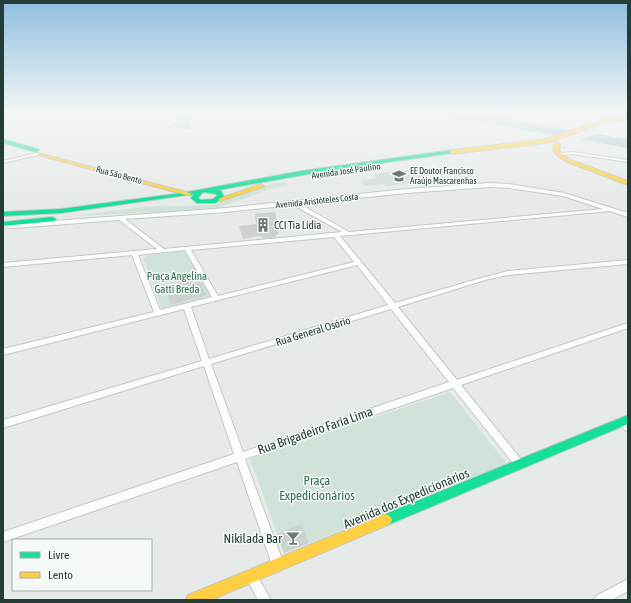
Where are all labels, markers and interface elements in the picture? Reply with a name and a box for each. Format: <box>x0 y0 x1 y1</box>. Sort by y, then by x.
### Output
street label: Avenida José Paulino <box>311 161 381 181</box>
street label: Rua São Bento <box>95 164 143 186</box>
place label: EE Doutor Francisco Araújo Mascarenhas <box>410 166 477 186</box>
school or university icon: EE Doutor Francisco Araújo Mascarenhas <box>391 168 407 184</box>
street label: Avenida Aristóteles Costa <box>275 192 359 210</box>
building icon: CCI Tia Lídia <box>255 217 271 233</box>
place label: CCI Tia Lídia <box>274 219 321 231</box>
park label: Praça Angelina Gatti Breda <box>147 270 207 295</box>
street label: Rua General Osório <box>274 314 352 348</box>
street label: Rua Brigadeiro Faria Lima <box>256 404 375 457</box>
street label: Avenida dos Expedicionários <box>341 465 472 532</box>
park label: Praça Expedicionários <box>279 473 355 503</box>
bar icon: Nikilada Bar <box>285 530 301 546</box>
place label: Nikilada Bar <box>223 531 282 546</box>
legend <box>12 539 152 591</box>
text: Livre <box>48 548 69 562</box>
text: Lento <box>48 568 73 582</box>

